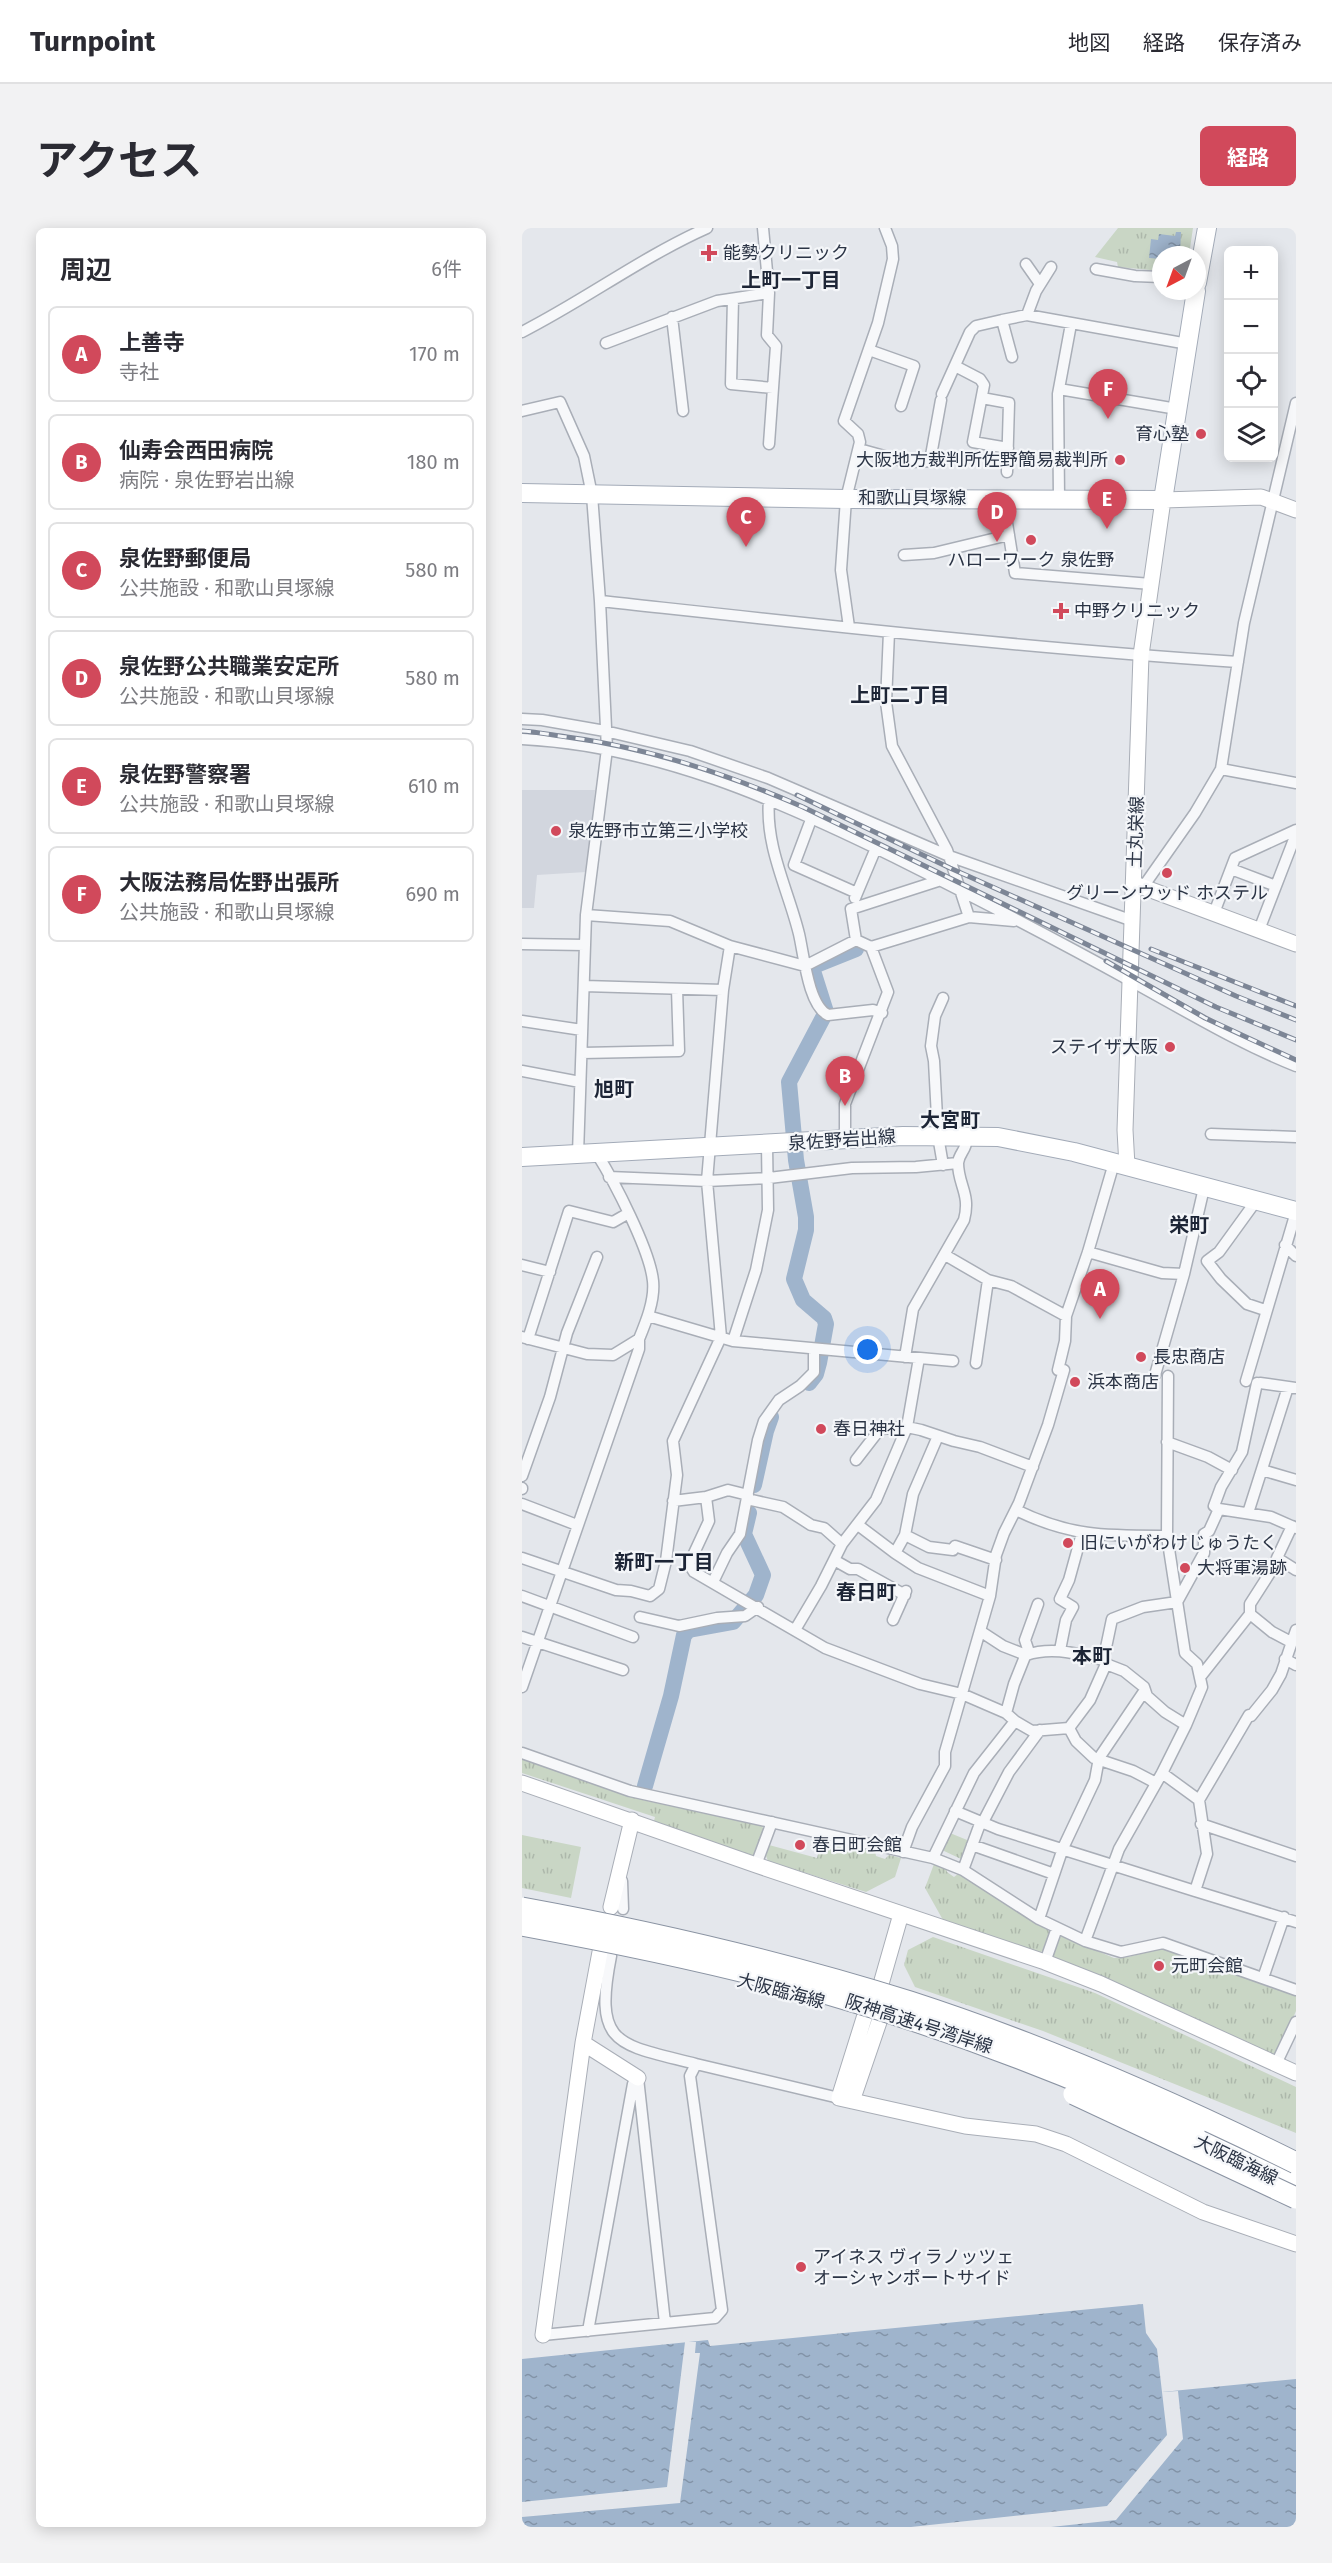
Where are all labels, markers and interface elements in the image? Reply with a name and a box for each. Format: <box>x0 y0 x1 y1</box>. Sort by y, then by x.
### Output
text: Turnpoint <box>30 25 155 58</box>
text: 地図 <box>1068 30 1110 56</box>
text: 経路 <box>1143 30 1185 56</box>
text: 保存済み <box>1218 30 1302 56</box>
button: 経路 <box>1200 126 1296 186</box>
text: アクセス <box>36 136 202 186</box>
place label: 能勢クリニック <box>723 242 849 264</box>
marker: 能勢クリニック <box>700 244 718 262</box>
north arrow <box>1152 246 1206 300</box>
map controls <box>1224 246 1278 462</box>
button: + <box>1224 246 1278 300</box>
text: 周辺 <box>60 255 112 286</box>
text: 6件 <box>431 257 462 281</box>
district label: 上町一丁目 <box>741 268 841 292</box>
button: − <box>1224 300 1278 354</box>
text: 上善寺 <box>119 329 185 356</box>
text: A <box>76 342 87 366</box>
text: 170 m <box>409 342 460 366</box>
button: locate <box>1224 354 1278 408</box>
text: 寺社 <box>119 360 159 384</box>
pin: F <box>1088 370 1128 419</box>
button: layers <box>1224 408 1278 462</box>
place label: 育心塾 <box>1135 423 1189 445</box>
marker: 育心塾 <box>1194 427 1208 441</box>
text: 仙寿会西田病院 <box>119 437 273 464</box>
place label: 大阪地方裁判所佐野簡易裁判所 <box>856 449 1108 471</box>
text: B <box>75 450 88 474</box>
text: 180 m <box>407 450 460 474</box>
marker: 大阪地方裁判所佐野簡易裁判所 <box>1113 453 1127 467</box>
text: 病院 · 泉佐野岩出線 <box>119 468 294 492</box>
pin: E <box>1088 480 1126 529</box>
street label: 和歌山貝塚線 <box>858 487 966 509</box>
pin: D <box>978 492 1016 542</box>
pin: C <box>726 498 766 547</box>
marker: ハローワーク 泉佐野 <box>1024 533 1038 547</box>
text: 泉佐野郵便局 <box>119 545 251 572</box>
place label: ハローワーク 泉佐野 <box>948 549 1114 571</box>
text: C <box>76 558 87 582</box>
text: 580 m <box>405 558 460 582</box>
text: 公共施設 · 和歌山貝塚線 <box>119 576 334 600</box>
place label: 中野クリニック <box>1074 600 1200 622</box>
marker: 中野クリニック <box>1052 602 1070 620</box>
text: 泉佐野公共職業安定所 <box>119 653 339 680</box>
text: D <box>75 666 88 690</box>
text: 580 m <box>405 666 460 690</box>
district label: 上町二丁目 <box>850 683 950 707</box>
text: 公共施設 · 和歌山貝塚線 <box>119 684 334 708</box>
text: 泉佐野警察署 <box>119 761 251 788</box>
text: E <box>76 774 87 798</box>
text: 610 m <box>408 774 460 798</box>
text: 公共施設 · 和歌山貝塚線 <box>119 792 334 816</box>
street label: 土丸栄線 <box>1124 796 1148 868</box>
place label: 泉佐野市立第三小学校 <box>568 820 748 842</box>
marker: 泉佐野市立第三小学校 <box>549 824 563 838</box>
marker: グリーンウッド ホステル <box>1160 866 1174 880</box>
text: 大阪法務局佐野出張所 <box>119 869 339 896</box>
text: F <box>77 882 86 906</box>
text: 690 m <box>406 882 460 906</box>
place label: グリーンウッド ホステル <box>1066 882 1268 904</box>
text: 公共施設 · 和歌山貝塚線 <box>119 900 334 924</box>
place label: ステイザ大阪 <box>1050 1036 1158 1058</box>
marker: ステイザ大阪 <box>1163 1040 1177 1054</box>
pin: B <box>826 1056 864 1106</box>
district label: 旭町 <box>594 1077 634 1101</box>
district label: 大宮町 <box>920 1108 980 1132</box>
street label: 泉佐野岩出線 <box>787 1125 897 1155</box>
district label: 栄町 <box>1169 1213 1209 1237</box>
pin: A <box>1080 1270 1120 1319</box>
your location <box>853 1335 882 1364</box>
place label: 長忠商店 <box>1153 1346 1225 1368</box>
marker: 長忠商店 <box>1134 1350 1148 1364</box>
place label: 浜本商店 <box>1087 1371 1159 1393</box>
marker: 浜本商店 <box>1068 1375 1082 1389</box>
place label: 春日神社 <box>833 1418 905 1440</box>
marker: 春日神社 <box>814 1422 828 1436</box>
place label: 旧にいがわけじゅうたく <box>1080 1532 1278 1554</box>
marker: 旧にいがわけじゅうたく <box>1061 1536 1075 1550</box>
district label: 新町一丁目 <box>614 1550 714 1574</box>
place label: 大将軍湯跡 <box>1197 1557 1287 1579</box>
marker: 大将軍湯跡 <box>1178 1561 1192 1575</box>
district label: 春日町 <box>836 1580 896 1604</box>
district label: 本町 <box>1072 1644 1112 1668</box>
place label: 春日町会館 <box>812 1834 902 1856</box>
marker: 春日町会館 <box>793 1838 807 1852</box>
place label: 元町会館 <box>1171 1955 1243 1977</box>
marker: 元町会館 <box>1152 1959 1166 1973</box>
street label: 大阪臨海線 <box>735 1969 827 2013</box>
street label: 阪神高速4号湾岸線 <box>843 1990 995 2058</box>
street label: 大阪臨海線 <box>1191 2130 1281 2190</box>
place label: アイネス ヴィラノッツェ オーシャンポートサイド <box>813 2246 1014 2289</box>
marker: アイネス ヴィラノッツェ オーシャンポートサイド <box>794 2260 808 2274</box>

